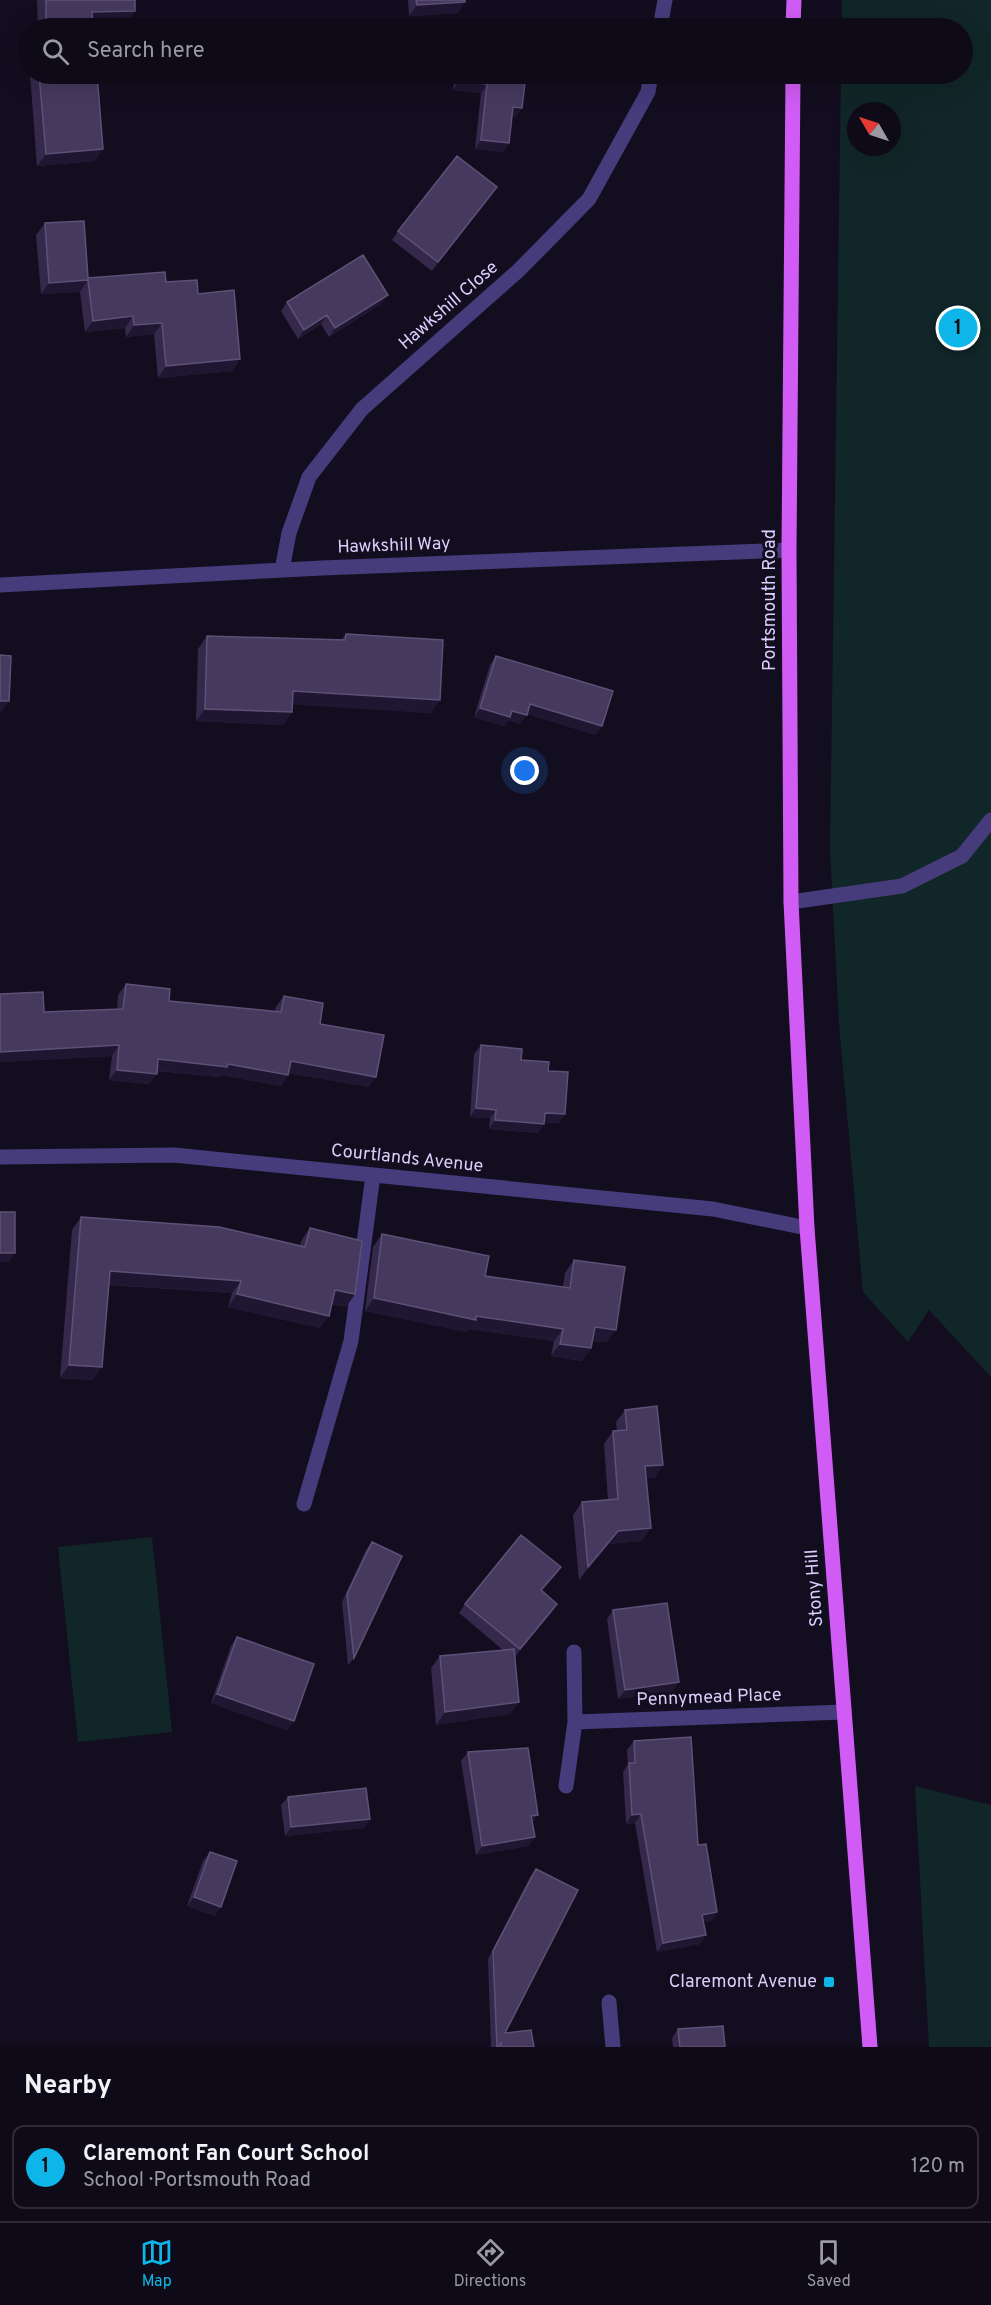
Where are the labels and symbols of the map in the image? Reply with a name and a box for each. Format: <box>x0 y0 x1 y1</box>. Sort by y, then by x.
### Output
north arrow <box>847 102 901 156</box>
street label: Hawkshill Close <box>395 257 503 355</box>
pin: 1 <box>938 306 978 350</box>
street label: Portsmouth Road <box>759 529 782 671</box>
street label: Hawkshill Way <box>337 533 451 559</box>
your location <box>510 756 539 785</box>
street label: Courtlands Avenue <box>330 1140 484 1178</box>
street label: Stony Hill <box>801 1548 829 1628</box>
street label: Pennymead Place <box>636 1684 782 1712</box>
place label: Claremont Avenue <box>669 1971 817 1994</box>
marker: Claremont Avenue <box>822 1975 836 1989</box>

